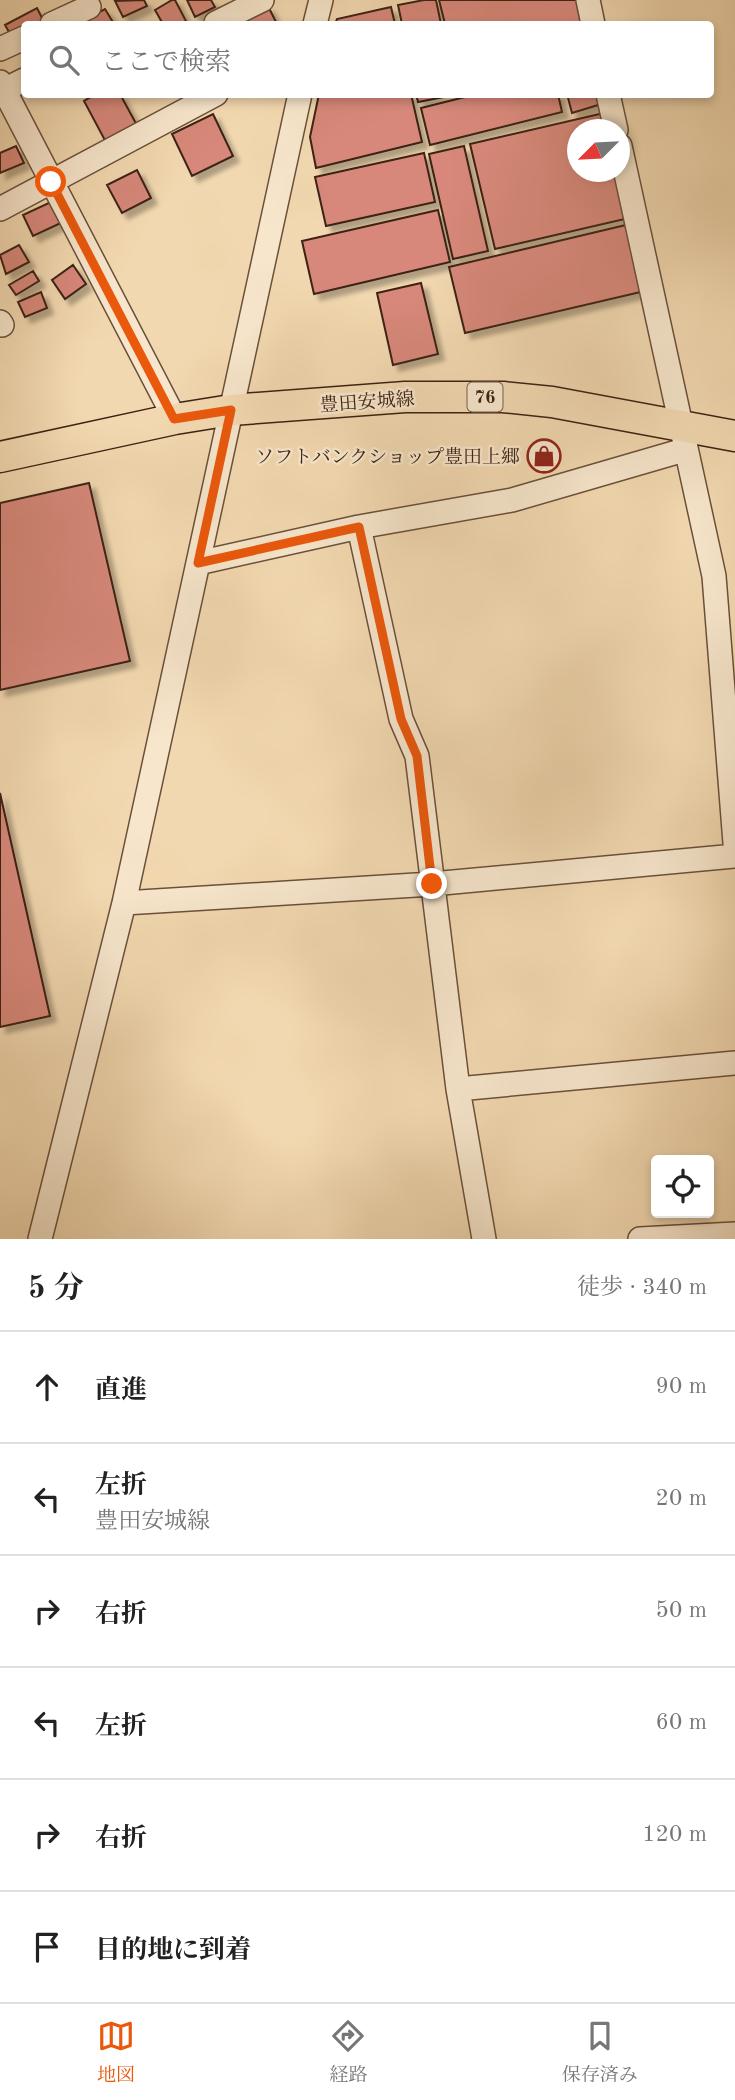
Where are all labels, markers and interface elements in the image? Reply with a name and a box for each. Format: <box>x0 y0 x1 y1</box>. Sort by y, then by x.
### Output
search box <box>21 21 714 98</box>
icon: search <box>45 41 83 79</box>
text: ここで検索 <box>101 50 231 76</box>
north arrow <box>567 119 630 182</box>
route start <box>35 166 66 197</box>
road number: 76 <box>468 382 503 412</box>
street label: 豊田安城線 <box>319 389 415 416</box>
shop icon: ソフトバンクショップ豊田上郷 <box>525 437 563 475</box>
place label: ソフトバンクショップ豊田上郷 <box>255 447 520 468</box>
route end <box>416 868 447 899</box>
map controls <box>651 1155 714 1218</box>
button: locate <box>651 1155 714 1218</box>
text: 5 分 <box>28 1274 84 1304</box>
text: 徒歩 · 340 m <box>577 1276 707 1299</box>
icon: ahead <box>28 1368 66 1406</box>
text: 90 m <box>656 1375 707 1398</box>
text: 直進 <box>95 1378 147 1404</box>
text: 左折 <box>95 1473 147 1499</box>
icon: left <box>28 1480 66 1518</box>
text: 20 m <box>656 1487 707 1510</box>
text: 豊田安城線 <box>95 1510 210 1533</box>
icon: right <box>28 1592 66 1630</box>
text: 50 m <box>656 1599 707 1622</box>
text: 右折 <box>95 1602 147 1628</box>
icon: left <box>28 1704 66 1742</box>
text: 60 m <box>656 1711 707 1734</box>
text: 左折 <box>95 1714 147 1740</box>
icon: right <box>28 1816 66 1854</box>
text: 120 m <box>642 1823 707 1846</box>
text: 右折 <box>95 1826 147 1852</box>
icon: arrive <box>28 1928 66 1966</box>
text: 目的地に到着 <box>95 1938 251 1964</box>
tab: 地図 <box>97 2017 135 2088</box>
tab: 経路 <box>329 2017 368 2088</box>
tab: 保存済み <box>562 2017 638 2088</box>

